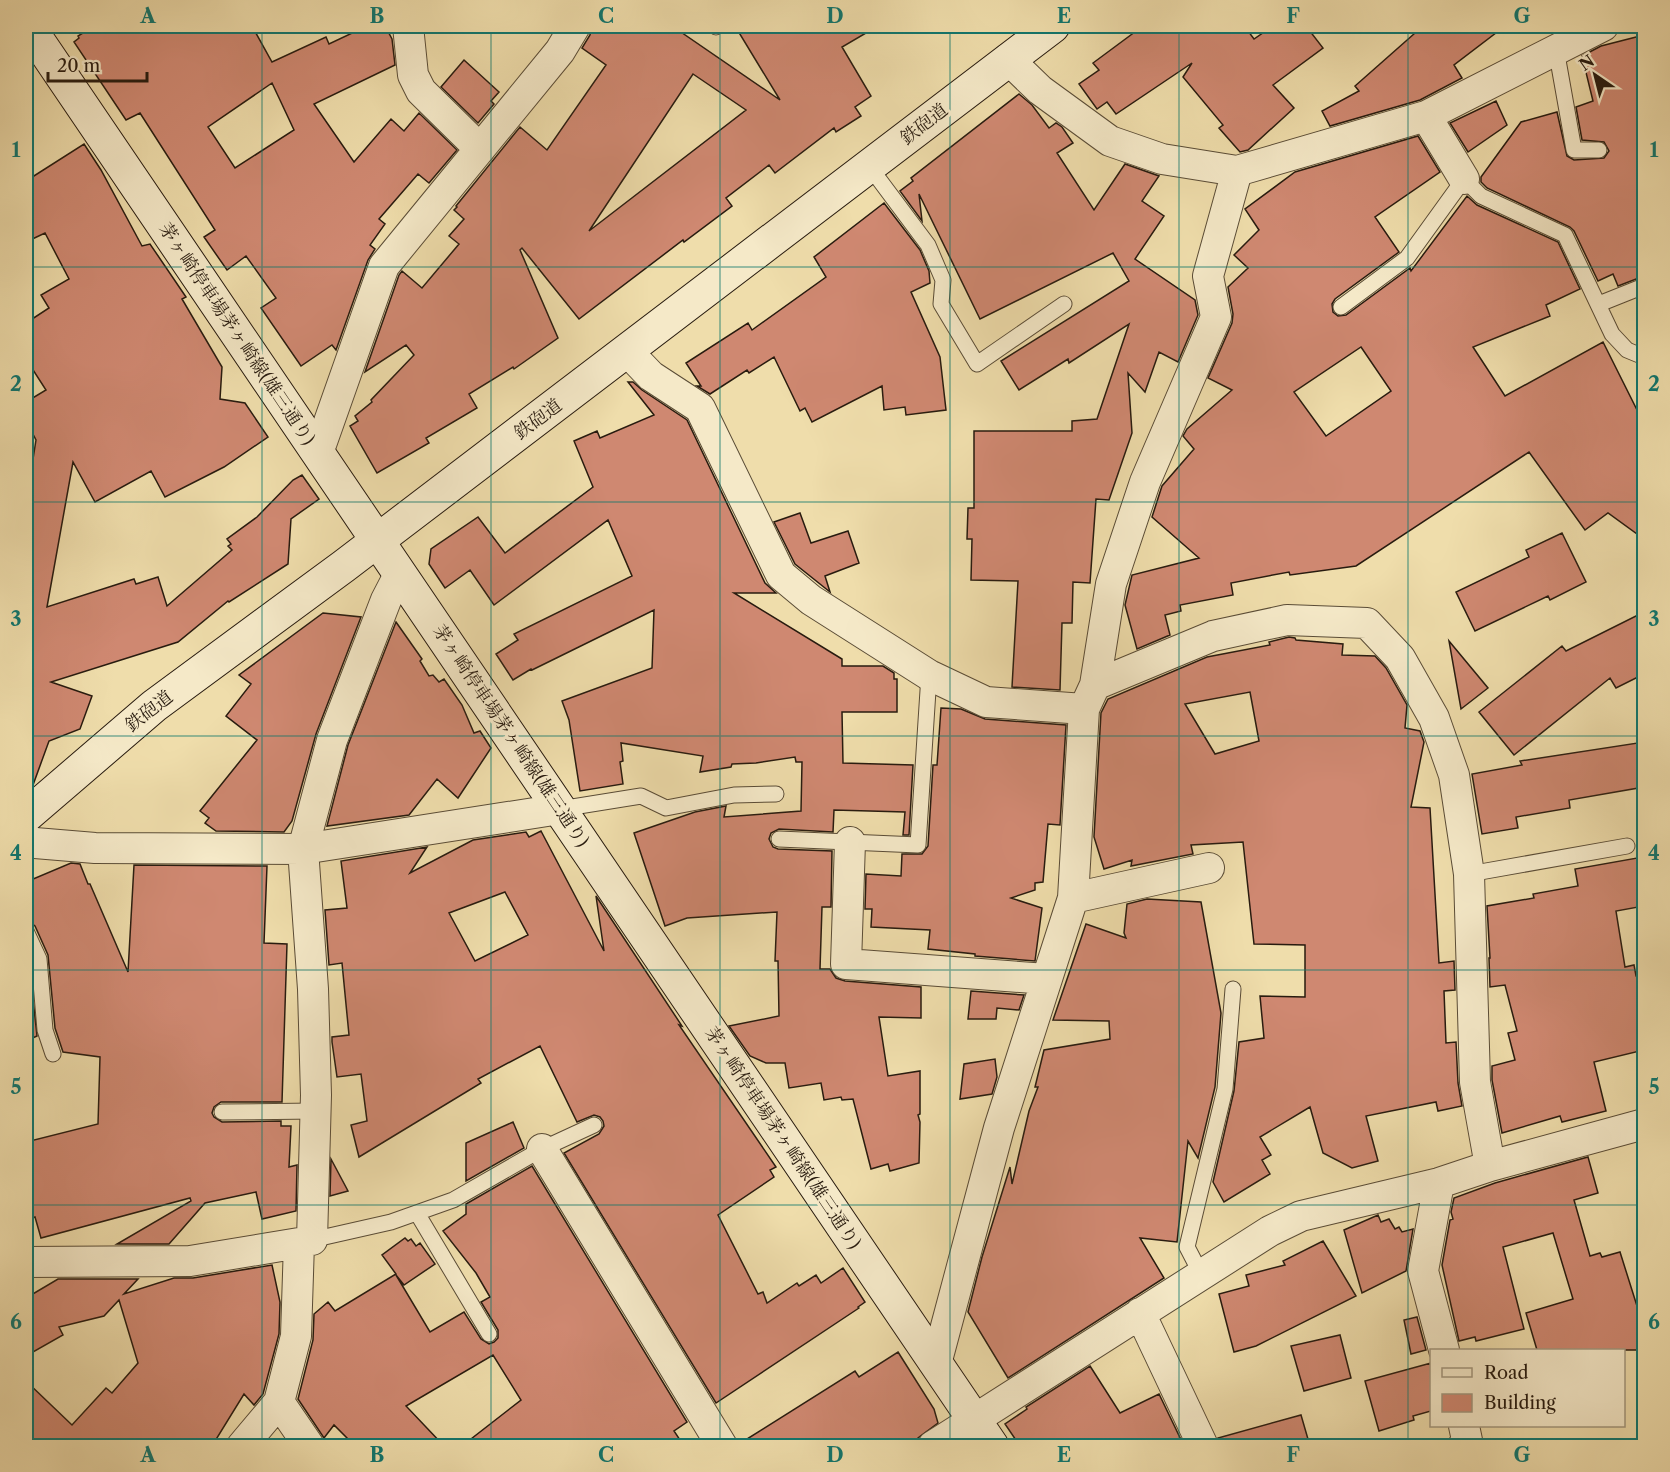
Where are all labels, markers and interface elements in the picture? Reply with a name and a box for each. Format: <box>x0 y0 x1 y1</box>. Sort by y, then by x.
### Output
text: A <box>139 4 156 28</box>
text: B <box>370 4 385 28</box>
text: C <box>598 4 614 28</box>
text: D <box>826 4 844 28</box>
text: E <box>1057 4 1071 28</box>
text: F <box>1286 4 1300 28</box>
text: G <box>1514 4 1531 28</box>
scale bar <box>48 45 147 83</box>
north arrow <box>1565 45 1625 105</box>
text: N <box>1575 50 1598 75</box>
text: 20 m <box>57 55 101 77</box>
street label: 鉄砲道 <box>896 99 952 149</box>
text: 1 <box>12 138 21 162</box>
text: 1 <box>1650 138 1659 162</box>
street label: 茅ヶ崎停車場茅ヶ崎線(雄三通り) <box>154 219 320 449</box>
text: 2 <box>10 372 22 396</box>
text: 2 <box>1648 372 1660 396</box>
street label: 鉄砲道 <box>510 394 566 444</box>
text: 3 <box>10 607 22 631</box>
text: 3 <box>1648 607 1660 631</box>
street label: 茅ヶ崎停車場茅ヶ崎線(雄三通り) <box>428 621 594 851</box>
street label: 鉄砲道 <box>121 686 177 736</box>
text: 4 <box>10 841 22 865</box>
text: 4 <box>1648 841 1660 865</box>
street label: 茅ヶ崎停車場茅ヶ崎線(雄三通り) <box>700 1023 866 1253</box>
text: 5 <box>10 1075 22 1099</box>
text: 5 <box>1648 1075 1660 1099</box>
text: 6 <box>10 1310 22 1334</box>
text: 6 <box>1648 1310 1660 1334</box>
legend <box>1430 1349 1625 1427</box>
text: Road <box>1484 1362 1529 1384</box>
text: Building <box>1484 1392 1556 1414</box>
text: A <box>139 1443 156 1467</box>
text: B <box>370 1443 385 1467</box>
text: C <box>598 1443 614 1467</box>
text: D <box>826 1443 844 1467</box>
text: E <box>1057 1443 1071 1467</box>
text: F <box>1286 1443 1300 1467</box>
text: G <box>1514 1443 1531 1467</box>

